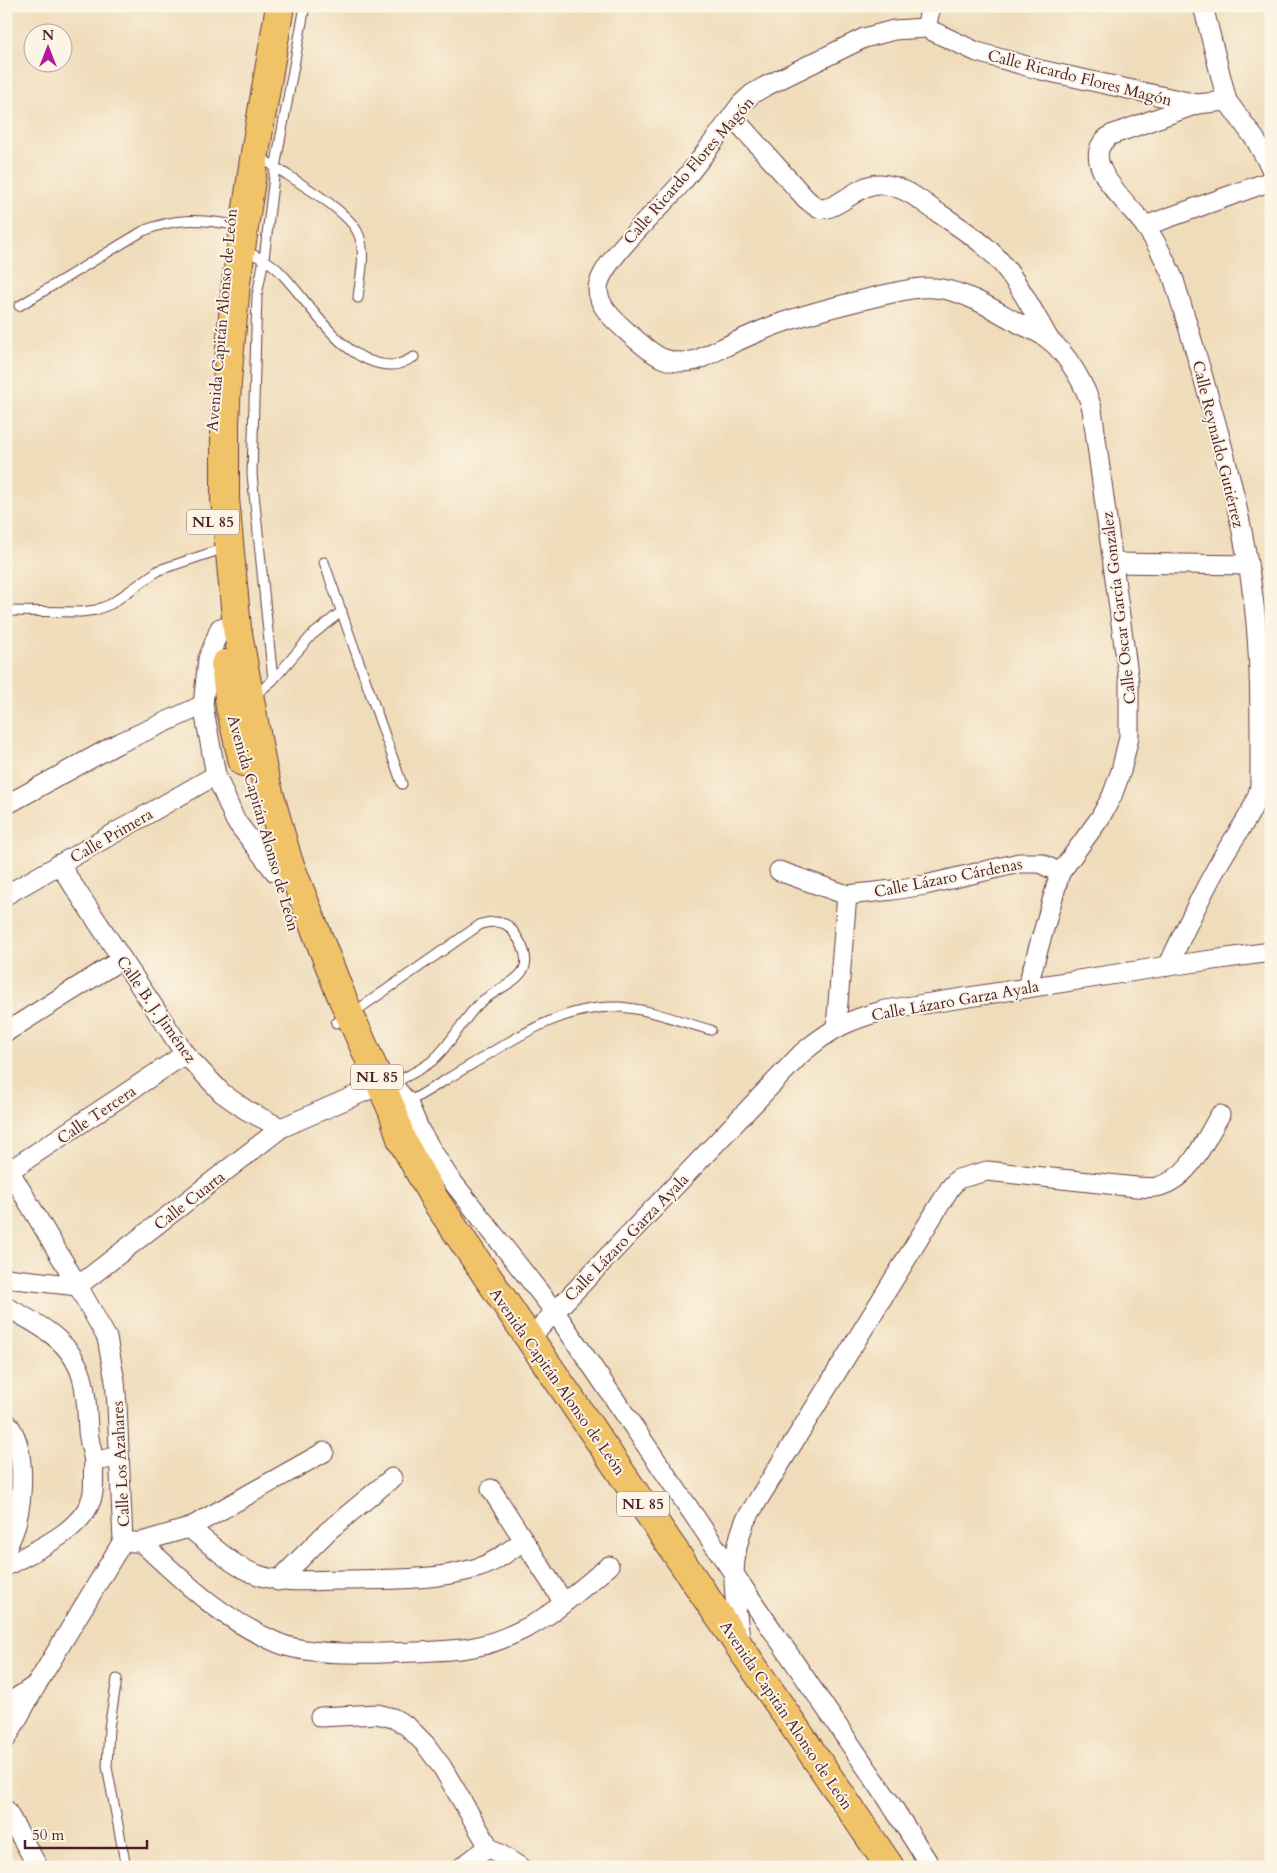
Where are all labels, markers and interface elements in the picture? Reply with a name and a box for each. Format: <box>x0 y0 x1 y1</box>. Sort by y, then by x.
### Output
north arrow <box>22 22 72 72</box>
text: N <box>42 26 54 45</box>
street label: Calle Ricardo Flores Magón <box>985 44 1174 112</box>
street label: Calle Ricardo Flores Magón <box>618 92 759 249</box>
street label: Avenida Capitán Alonso de León <box>201 208 243 433</box>
street label: Calle Reynaldo Gutiérrez <box>1187 358 1249 530</box>
road number: NL 85 <box>187 510 239 534</box>
street label: Calle Oscar García González <box>1096 510 1142 705</box>
street label: Avenida Capitán Alonso de León <box>222 713 304 934</box>
street label: Calle Primera <box>66 803 157 868</box>
street label: Calle Lázaro Cárdenas <box>872 853 1024 903</box>
street label: Calle B. J. Jiménez <box>111 952 201 1068</box>
street label: Calle Lázaro Garza Ayala <box>870 975 1041 1027</box>
road number: NL 85 <box>351 1064 403 1090</box>
street label: Calle Tercera <box>53 1080 141 1149</box>
street label: Calle Cuarta <box>150 1166 230 1235</box>
street label: Calle Lázaro Garza Ayala <box>560 1169 694 1306</box>
street label: Avenida Capitán Alonso de León <box>484 1284 630 1480</box>
street label: Calle Los Azahares <box>107 1400 135 1528</box>
road number: NL 85 <box>617 1492 669 1516</box>
street label: Avenida Capitán Alonso de León <box>714 1617 858 1814</box>
scale bar <box>25 1818 148 1850</box>
text: 50 m <box>32 1825 64 1845</box>

